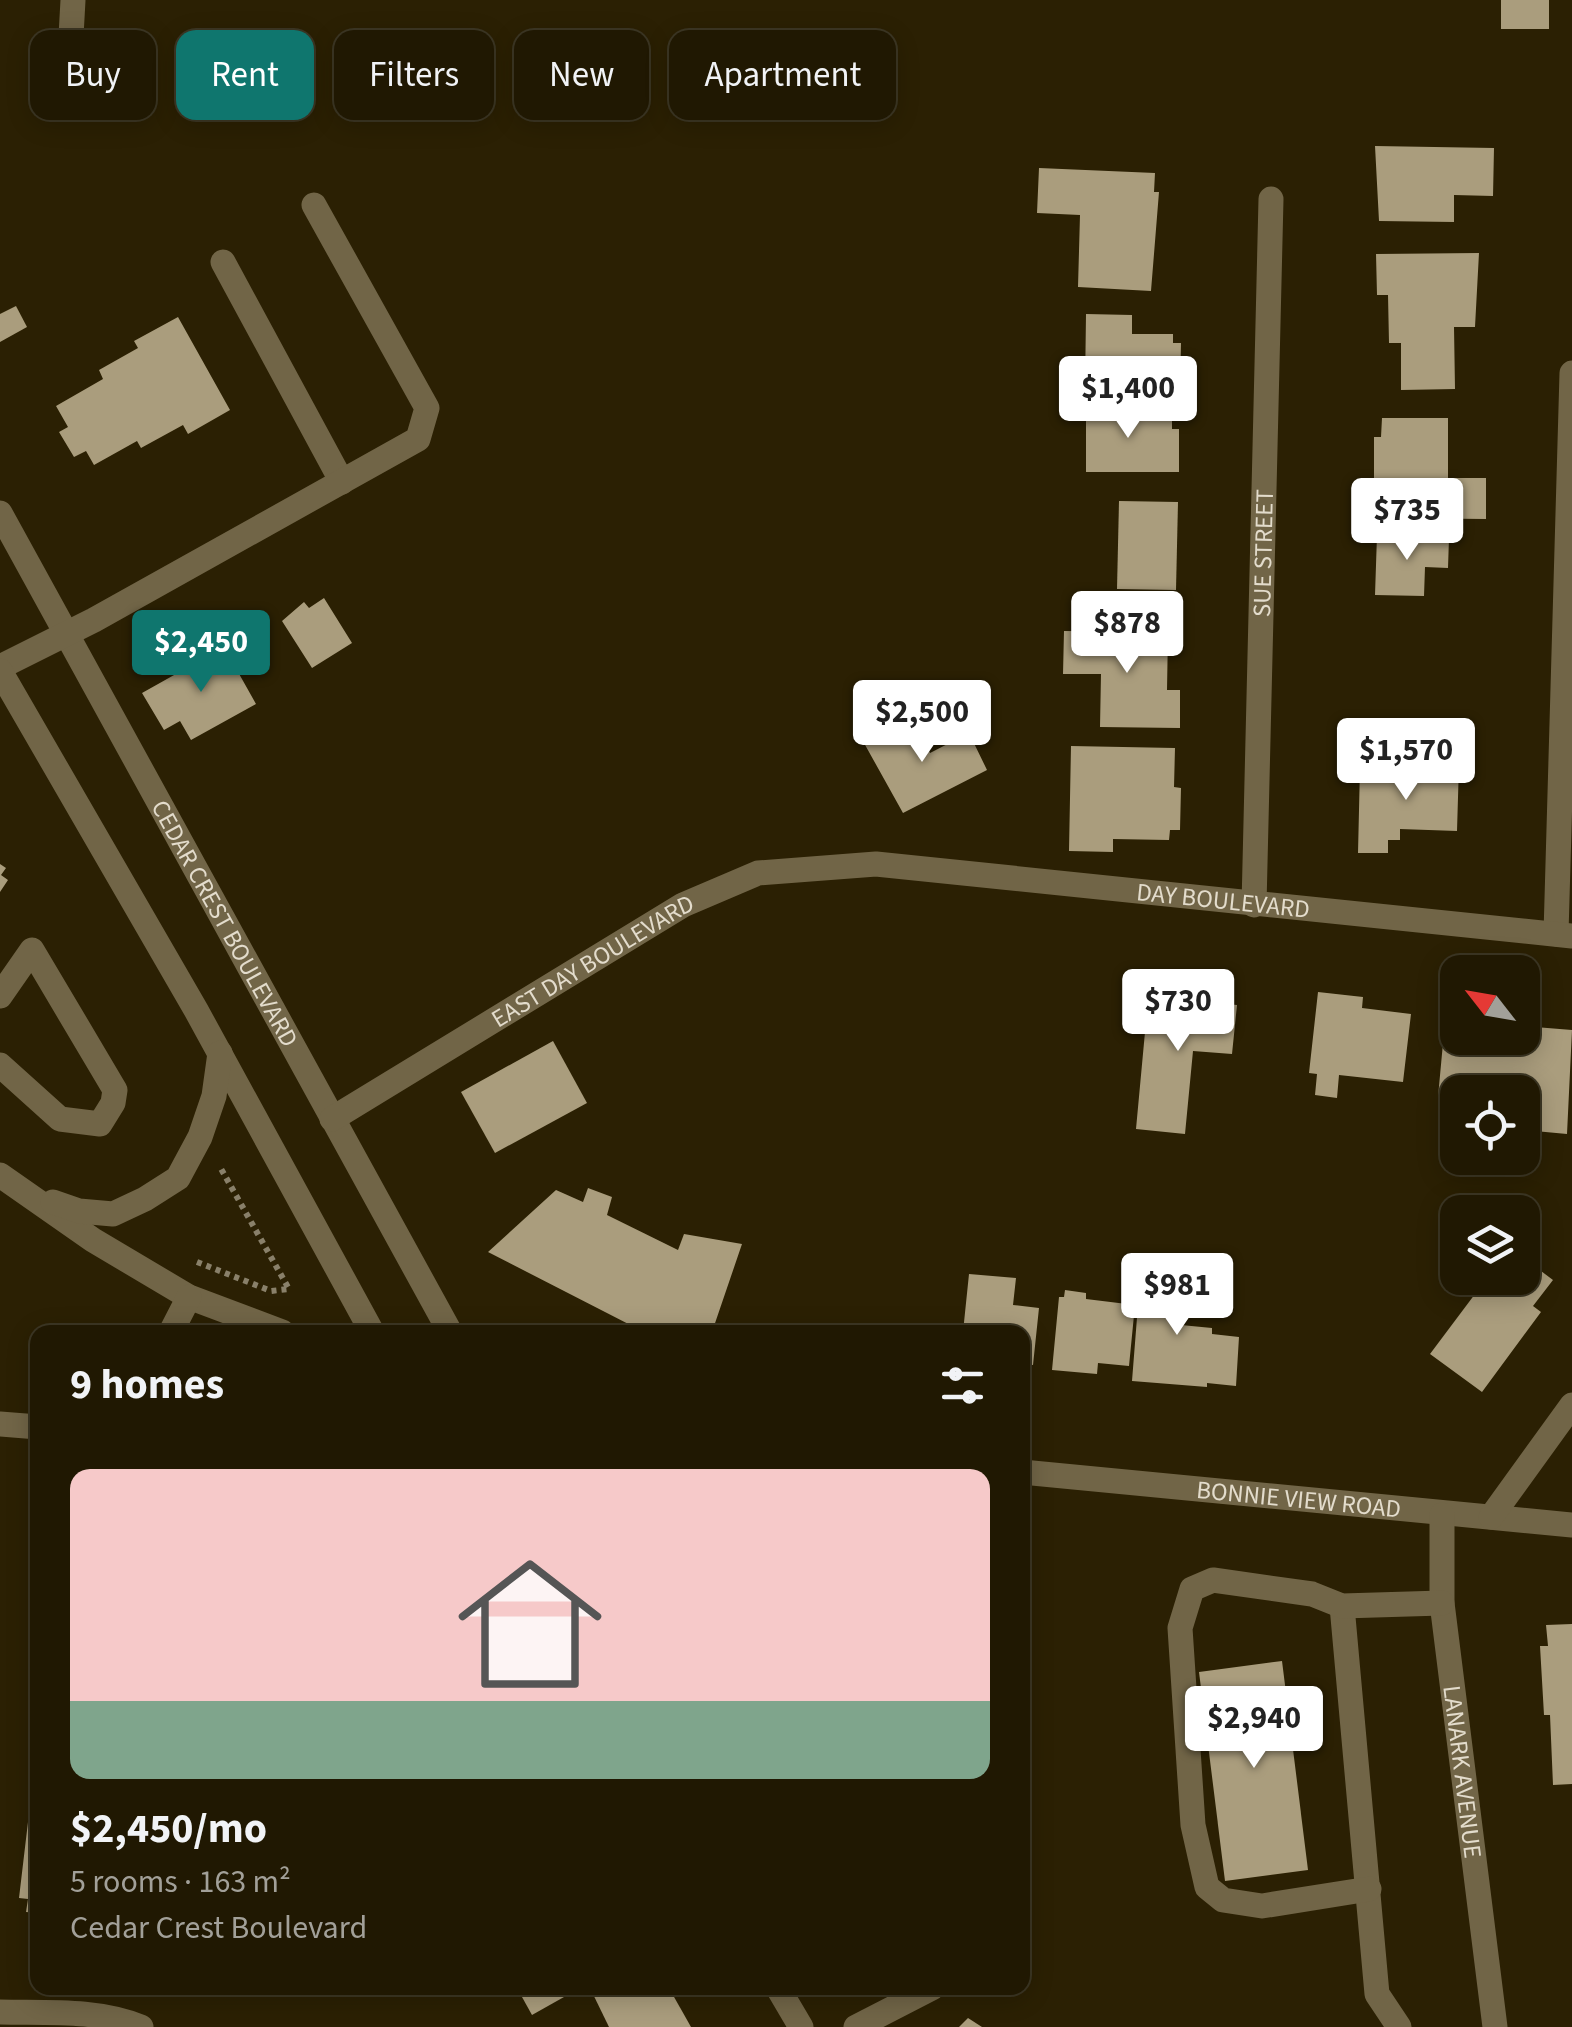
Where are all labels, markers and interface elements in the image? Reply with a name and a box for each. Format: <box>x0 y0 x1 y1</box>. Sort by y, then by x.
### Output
chip: Buy <box>30 30 156 120</box>
chip: Rent <box>176 30 314 120</box>
chip: Filters <box>334 30 494 120</box>
chip: New <box>514 30 649 120</box>
chip: Apartment <box>669 30 896 120</box>
pin: $1,400 <box>1047 356 1209 441</box>
text: $1,400 <box>1081 365 1175 411</box>
pin: $735 <box>1348 478 1466 563</box>
text: $735 <box>1373 487 1441 533</box>
street label: SUE STREET <box>1244 489 1283 618</box>
pin: $878 <box>1068 591 1186 676</box>
text: $878 <box>1093 600 1161 646</box>
pin: $2,450 <box>120 610 282 695</box>
text: $2,450 <box>154 619 248 665</box>
pin: $2,500 <box>841 680 1003 765</box>
text: $2,500 <box>875 689 969 735</box>
pin: $1,570 <box>1325 718 1487 803</box>
text: $1,570 <box>1359 727 1453 773</box>
street label: CEDAR CREST BOULEVARD <box>142 794 307 1054</box>
street label: DAY BOULEVARD <box>1135 874 1311 928</box>
street label: EAST DAY BOULEVARD <box>485 885 700 1037</box>
north arrow <box>1440 955 1540 1055</box>
map controls <box>1440 955 1540 1295</box>
pin: $730 <box>1119 969 1237 1054</box>
text: $730 <box>1144 978 1212 1024</box>
button: locate <box>1440 1075 1540 1175</box>
button: layers <box>1440 1195 1540 1295</box>
pin: $981 <box>1118 1253 1236 1338</box>
text: $981 <box>1143 1262 1211 1308</box>
text: 9 homes <box>70 1355 224 1415</box>
icon: filters <box>935 1358 990 1413</box>
street label: BONNIE VIEW ROAD <box>1195 1472 1403 1527</box>
icon: home <box>440 1534 620 1714</box>
street label: LANARK AVENUE <box>1433 1683 1491 1860</box>
pin: $2,940 <box>1173 1686 1335 1771</box>
text: $2,940 <box>1207 1695 1301 1741</box>
text: $2,450/mo <box>70 1799 267 1859</box>
text: 5 rooms · 163 m² <box>70 1859 291 1905</box>
text: Cedar Crest Boulevard <box>70 1905 367 1951</box>

